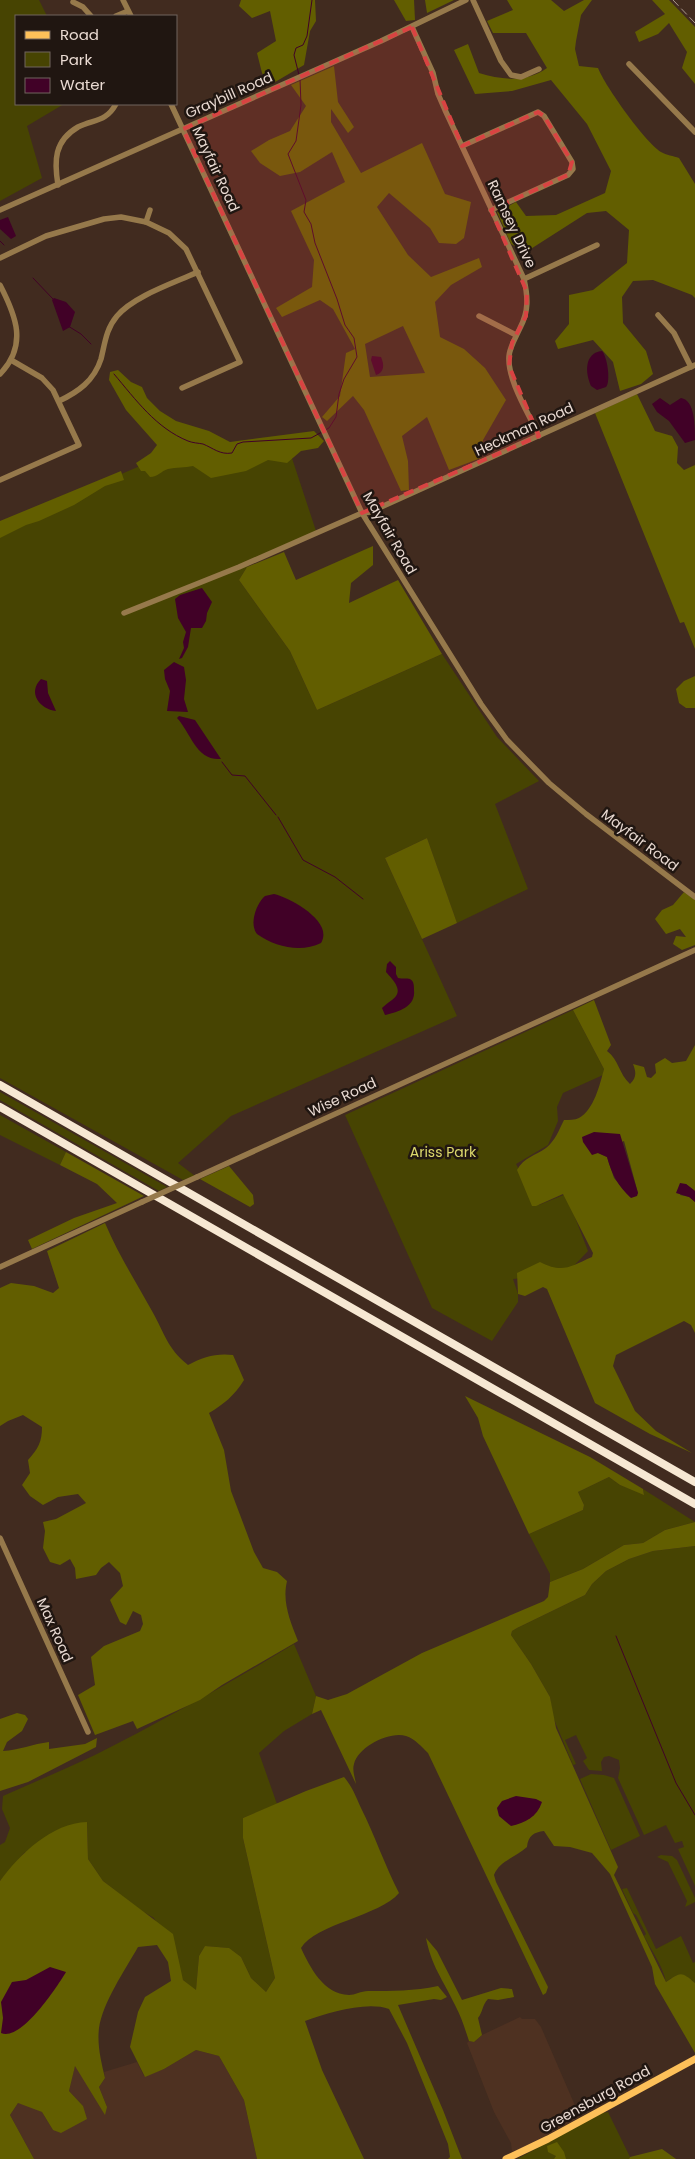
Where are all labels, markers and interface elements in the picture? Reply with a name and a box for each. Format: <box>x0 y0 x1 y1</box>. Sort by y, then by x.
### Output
legend <box>15 15 178 105</box>
text: Road <box>60 24 99 45</box>
text: Park <box>60 49 92 70</box>
street label: Graybill Road <box>182 67 276 123</box>
text: Water <box>60 74 106 95</box>
street label: Mayfair Road <box>187 123 245 215</box>
street label: Ramsey Drive <box>483 177 541 272</box>
street label: Heckman Road <box>471 397 577 461</box>
street label: Mayfair Road <box>358 488 422 578</box>
street label: Mayfair Road <box>597 804 683 876</box>
street label: Wise Road <box>305 1072 379 1122</box>
park label: Ariss Park <box>410 1142 477 1162</box>
street label: Max Road <box>32 1595 78 1665</box>
street label: Greensburg Road <box>536 2060 654 2138</box>

